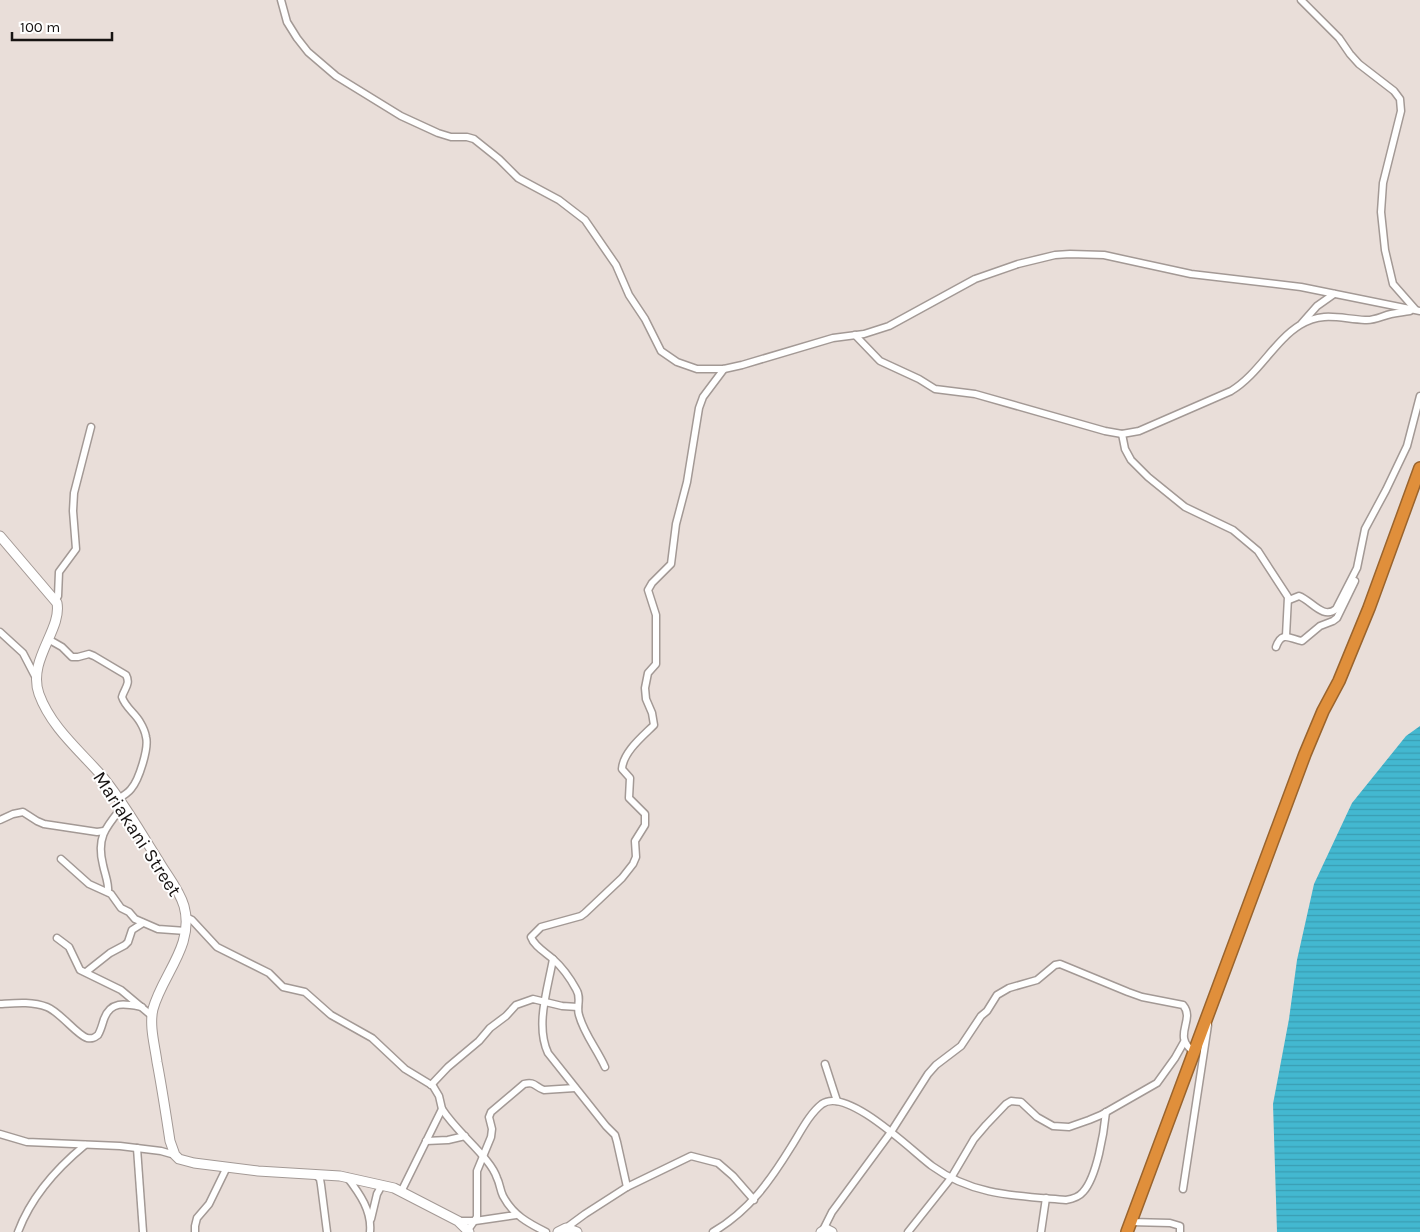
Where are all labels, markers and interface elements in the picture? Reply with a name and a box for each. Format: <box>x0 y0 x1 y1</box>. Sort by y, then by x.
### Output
scale bar <box>12 10 112 42</box>
text: 100 m <box>20 18 60 36</box>
street label: Mariakani Street <box>88 767 186 901</box>

